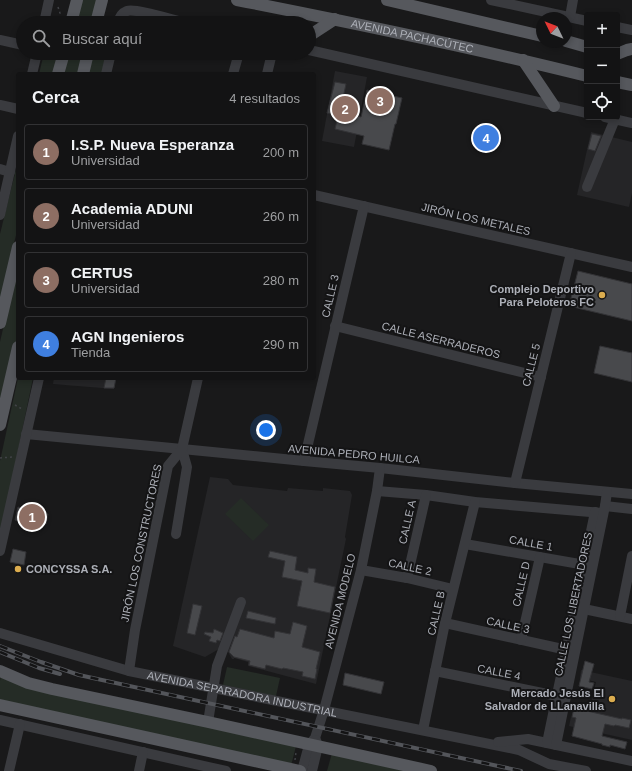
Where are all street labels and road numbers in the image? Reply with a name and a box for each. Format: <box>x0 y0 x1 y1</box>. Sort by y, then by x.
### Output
street label: AVENIDA PACHACÚTEC <box>350 17 475 55</box>
street label: JIRÓN LOS METALES <box>420 201 532 237</box>
street label: CALLE 3 <box>319 273 341 319</box>
street label: CALLE ASERRADEROS <box>381 319 501 361</box>
street label: CALLE 5 <box>520 342 542 388</box>
street label: AVENIDA PEDRO HUILCA <box>288 442 421 466</box>
street label: JIRÓN LOS CONSTRUCTORES <box>118 463 164 623</box>
street label: CALLE A <box>396 498 418 545</box>
street label: CALLE LOS LIBERTADORES <box>552 531 594 677</box>
street label: CALLE 1 <box>508 533 554 553</box>
street label: AVENIDA MODELO <box>322 552 358 650</box>
street label: CALLE 2 <box>387 557 433 577</box>
street label: CALLE D <box>510 560 532 608</box>
street label: CALLE B <box>425 590 447 636</box>
street label: CALLE 3 <box>485 615 531 635</box>
street label: CALLE 4 <box>476 662 522 682</box>
street label: AVENIDA SEPARADORA INDUSTRIAL <box>146 669 338 719</box>

